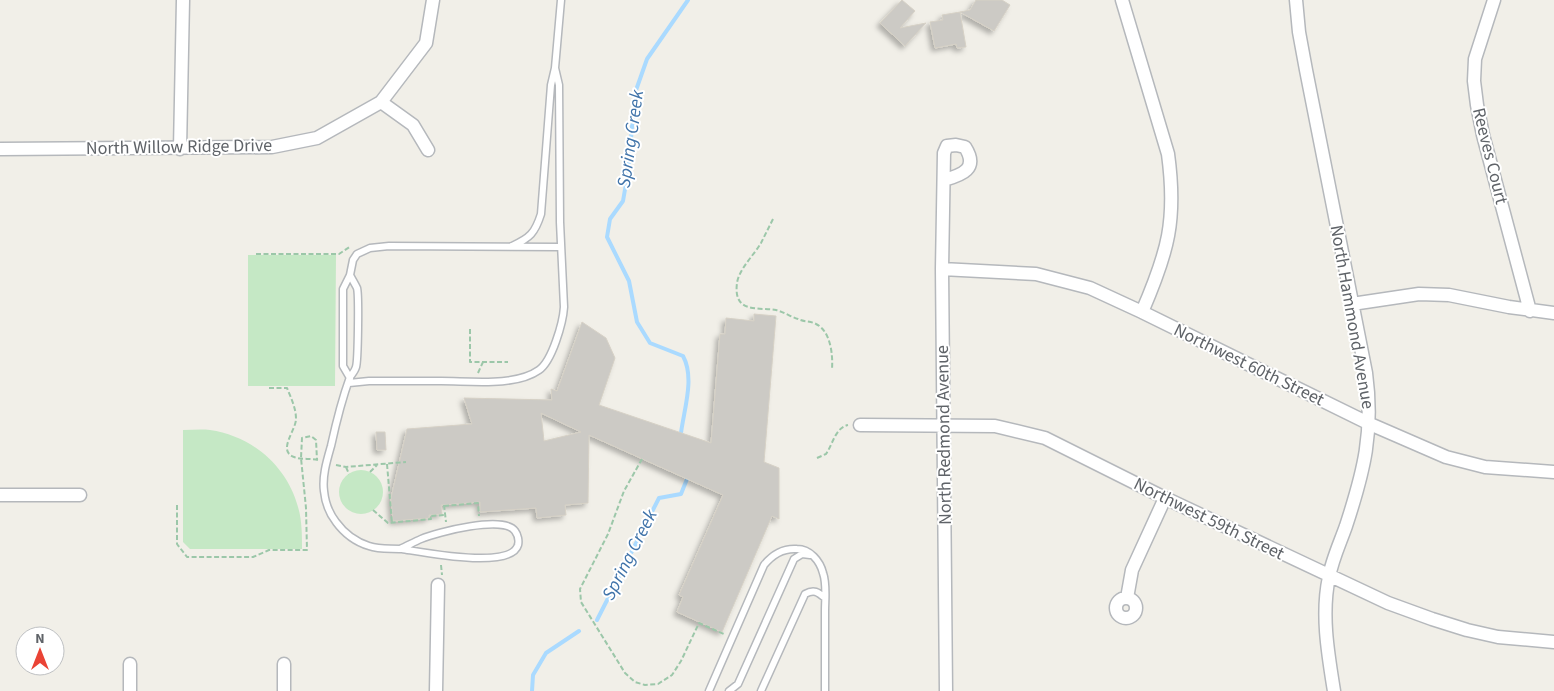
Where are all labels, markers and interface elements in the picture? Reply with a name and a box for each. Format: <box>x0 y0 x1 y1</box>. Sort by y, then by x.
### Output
water label: Spring Creek <box>611 87 651 190</box>
street label: Reeves Court <box>1466 105 1514 207</box>
street label: North Willow Ridge Drive <box>86 133 272 161</box>
street label: North Hammond Avenue <box>1324 223 1381 411</box>
street label: Northwest 60th Street <box>1170 318 1328 412</box>
street label: North Redmond Avenue <box>930 345 958 525</box>
street label: Northwest 59th Street <box>1130 472 1288 566</box>
water label: Spring Creek <box>596 504 665 605</box>
north arrow <box>15 626 65 676</box>
text: N <box>35 629 45 649</box>

